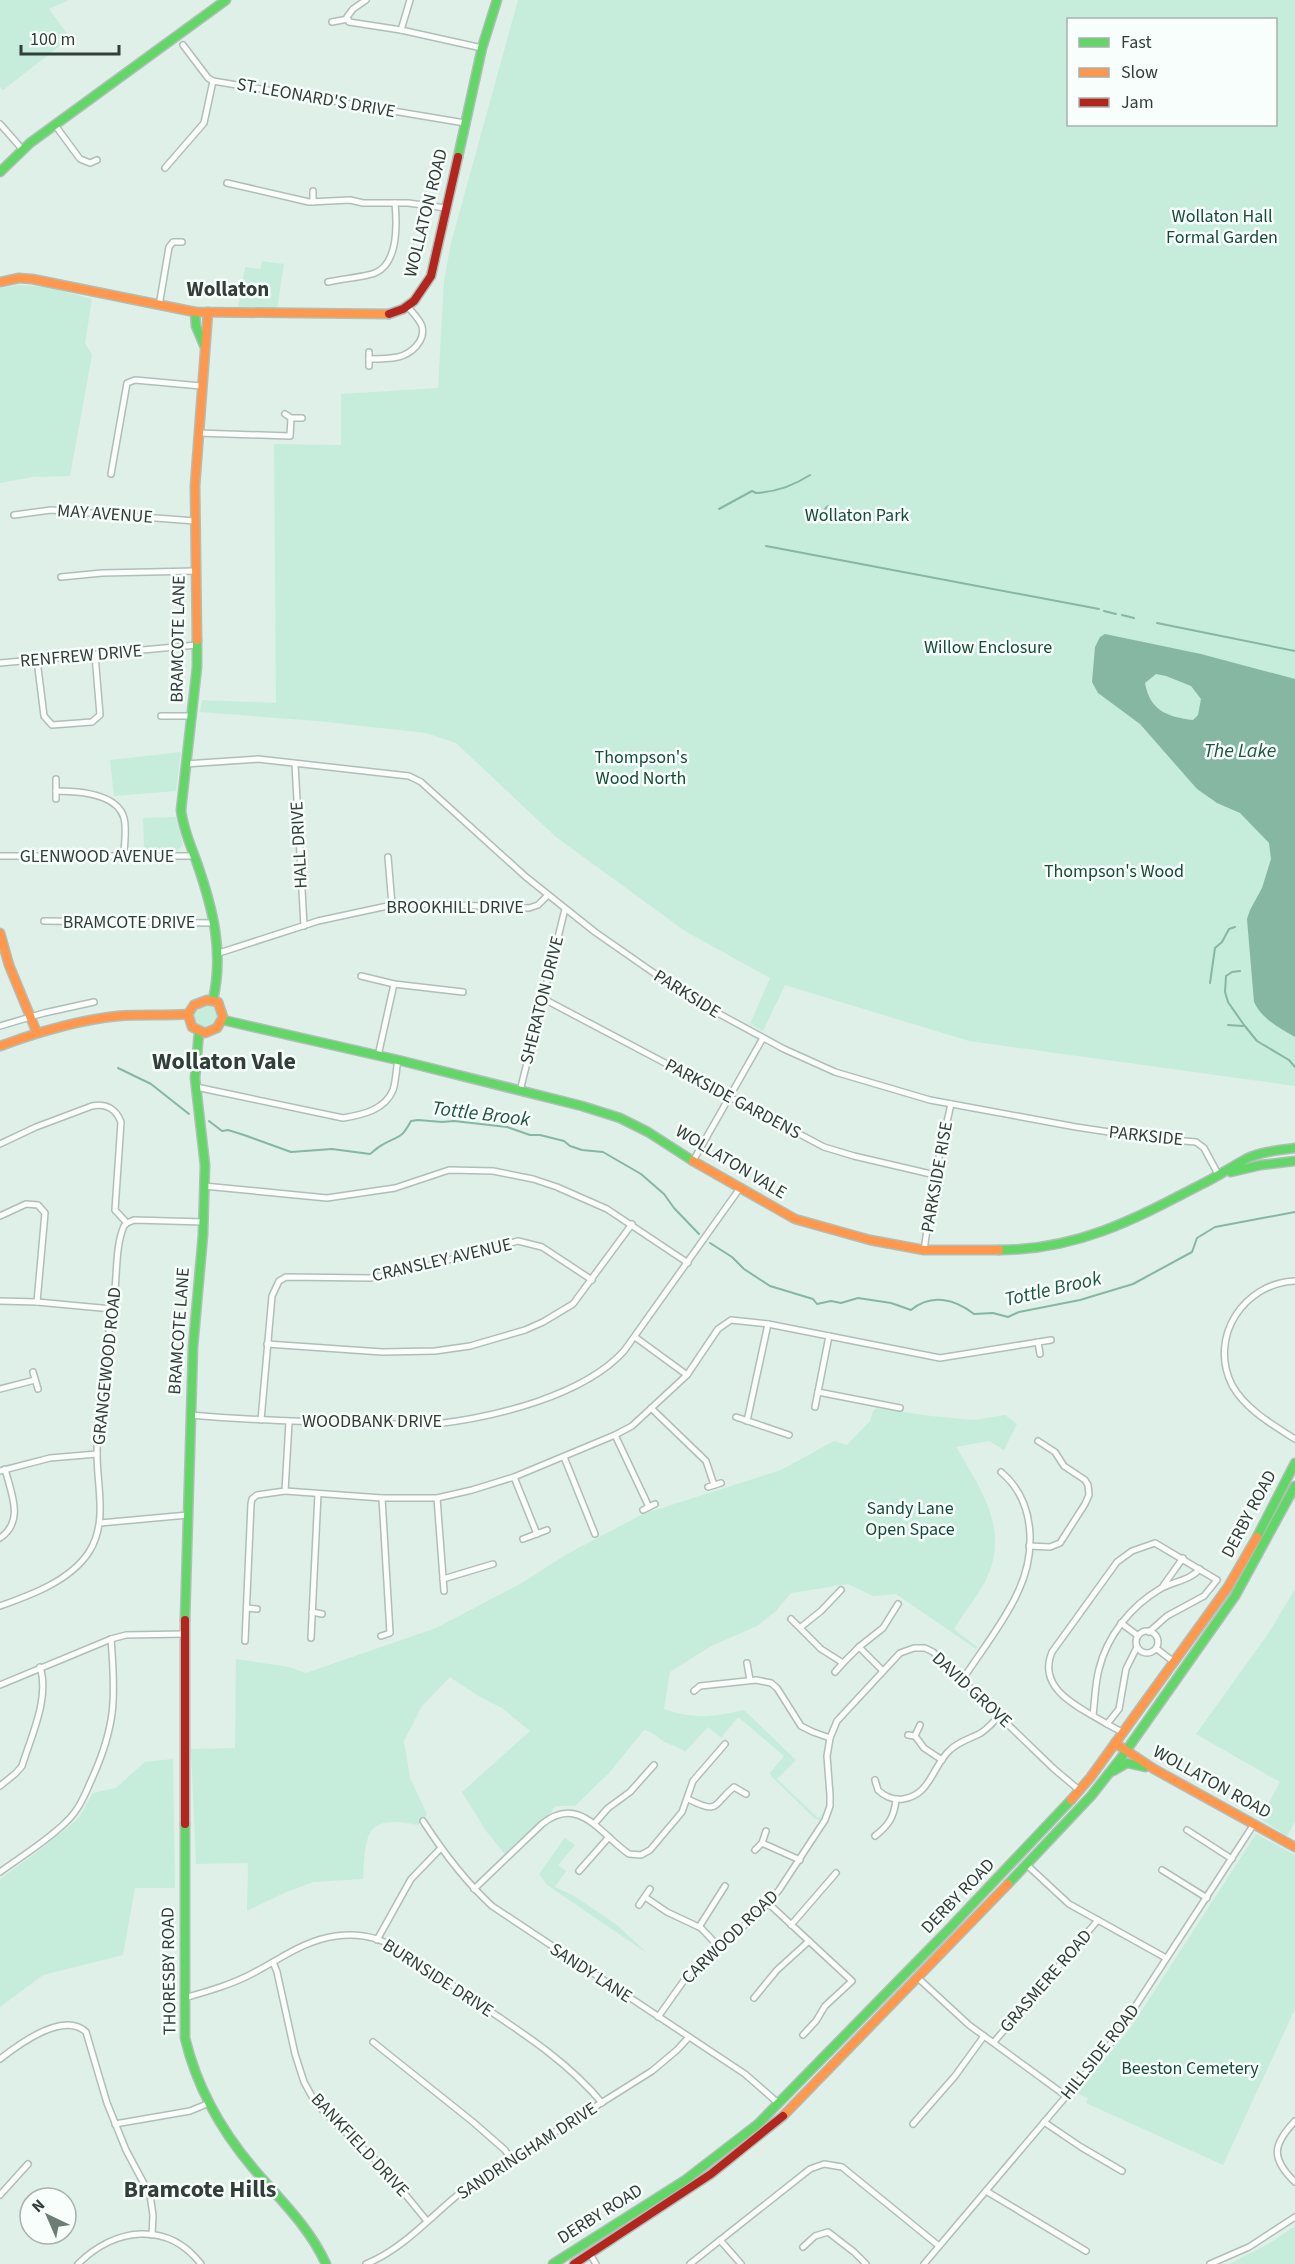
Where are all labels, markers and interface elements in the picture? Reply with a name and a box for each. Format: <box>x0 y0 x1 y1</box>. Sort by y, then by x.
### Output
scale bar <box>21 18 118 56</box>
legend <box>1067 18 1277 126</box>
text: 100 m <box>30 27 75 52</box>
text: Fast <box>1121 30 1152 55</box>
text: Slow <box>1121 60 1158 85</box>
street label: ST. LEONARD'S DRIVE <box>235 72 397 124</box>
text: Jam <box>1121 90 1154 115</box>
street label: WOLLATON ROAD <box>398 146 454 280</box>
park label: Wollaton Hall Formal Garden <box>1166 204 1278 250</box>
district label: Wollaton <box>187 274 269 304</box>
street label: MAY AVENUE <box>56 498 154 530</box>
park label: Wollaton Park <box>805 503 909 528</box>
street label: BRAMCOTE LANE <box>164 575 192 703</box>
park label: Willow Enclosure <box>924 635 1052 660</box>
street label: RENFREW DRIVE <box>19 638 143 674</box>
water label: The Lake <box>1204 737 1276 765</box>
park label: Thompson's Wood North <box>595 745 687 791</box>
street label: HALL DRIVE <box>284 801 314 889</box>
street label: GLENWOOD AVENUE <box>20 844 174 869</box>
park label: Thompson's Wood <box>1044 859 1184 884</box>
street label: BROOKHILL DRIVE <box>386 895 524 920</box>
street label: BRAMCOTE DRIVE <box>63 910 195 935</box>
street label: SHERATON DRIVE <box>514 933 570 1067</box>
street label: PARKSIDE <box>649 964 725 1024</box>
district label: Wollaton Vale <box>152 1044 296 1079</box>
street label: PARKSIDE GARDENS <box>660 1053 806 1145</box>
water label: Tottle Brook <box>430 1094 532 1134</box>
street label: WOLLATON VALE <box>671 1119 791 1205</box>
street label: PARKSIDE RISE <box>915 1120 959 1234</box>
street label: PARKSIDE <box>1108 1120 1184 1152</box>
street label: CRANSLEY AVENUE <box>370 1232 514 1288</box>
water label: Tottle Brook <box>1002 1264 1105 1314</box>
street label: BRAMCOTE LANE <box>162 1267 196 1395</box>
street label: GRANGEWOOD ROAD <box>86 1286 128 1446</box>
street label: WOODBANK DRIVE <box>302 1409 442 1434</box>
street label: DERBY ROAD <box>1215 1466 1283 1562</box>
park label: Sandy Lane Open Space <box>865 1496 955 1542</box>
street label: DAVID GROVE <box>927 1646 1017 1734</box>
street label: WOLLATON ROAD <box>1148 1739 1276 1825</box>
street label: DERBY ROAD <box>916 1853 1000 1939</box>
street label: CARWOOD ROAD <box>676 1884 784 1990</box>
street label: THORESBY ROAD <box>155 1907 183 2035</box>
street label: GRASMERE ROAD <box>994 1924 1098 2038</box>
street label: BURNSIDE DRIVE <box>378 1933 498 2023</box>
street label: SANDY LANE <box>545 1937 637 2009</box>
street label: HILLSIDE ROAD <box>1055 1999 1145 2105</box>
park label: Beeston Cemetery <box>1121 2056 1259 2081</box>
street label: BANKFIELD DRIVE <box>305 2088 415 2202</box>
street label: SANDRINGHAM DRIVE <box>452 2096 602 2206</box>
district label: Bramcote Hills <box>123 2172 277 2207</box>
street label: DERBY ROAD <box>553 2178 647 2250</box>
north arrow <box>18 2186 78 2246</box>
text: N <box>27 2194 50 2218</box>

